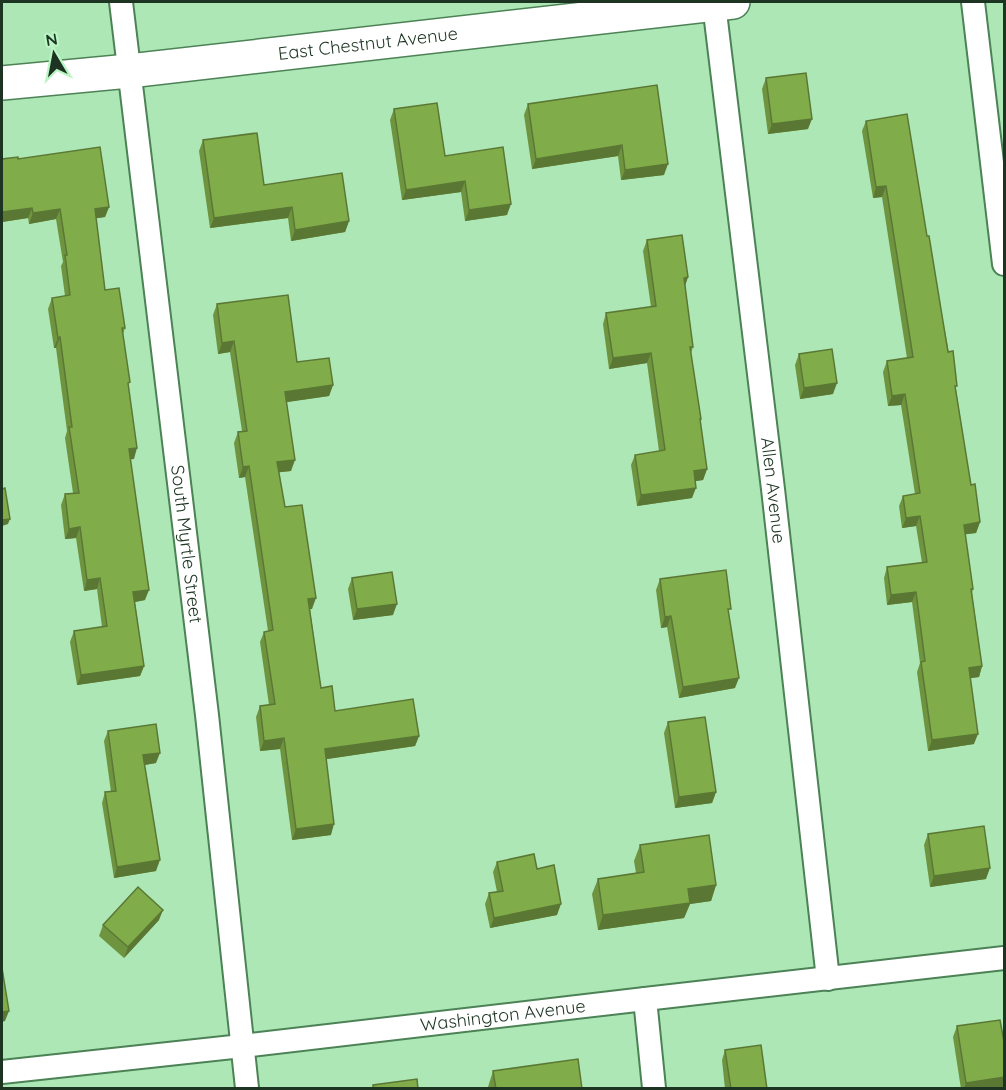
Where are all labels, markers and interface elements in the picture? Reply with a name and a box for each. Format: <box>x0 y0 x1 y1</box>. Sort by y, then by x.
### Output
street label: East Chestnut Avenue <box>277 22 459 65</box>
north arrow <box>24 24 84 84</box>
text: N <box>44 28 59 50</box>
street label: Allen Avenue <box>756 436 791 545</box>
street label: South Myrtle Street <box>166 464 208 624</box>
street label: Washington Avenue <box>419 994 587 1036</box>

